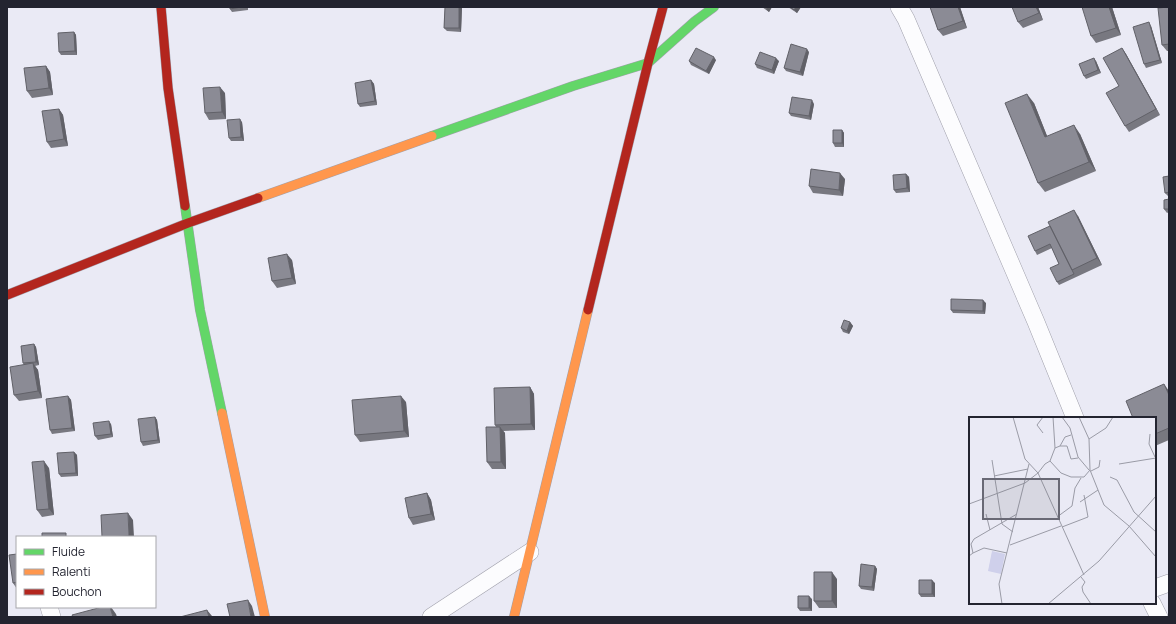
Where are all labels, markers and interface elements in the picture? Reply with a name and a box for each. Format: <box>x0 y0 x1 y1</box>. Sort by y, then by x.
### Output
inset map <box>969 417 1156 604</box>
legend <box>16 536 156 608</box>
text: Fluide <box>52 543 85 560</box>
text: Ralenti <box>52 563 91 580</box>
text: Bouchon <box>52 583 102 600</box>

